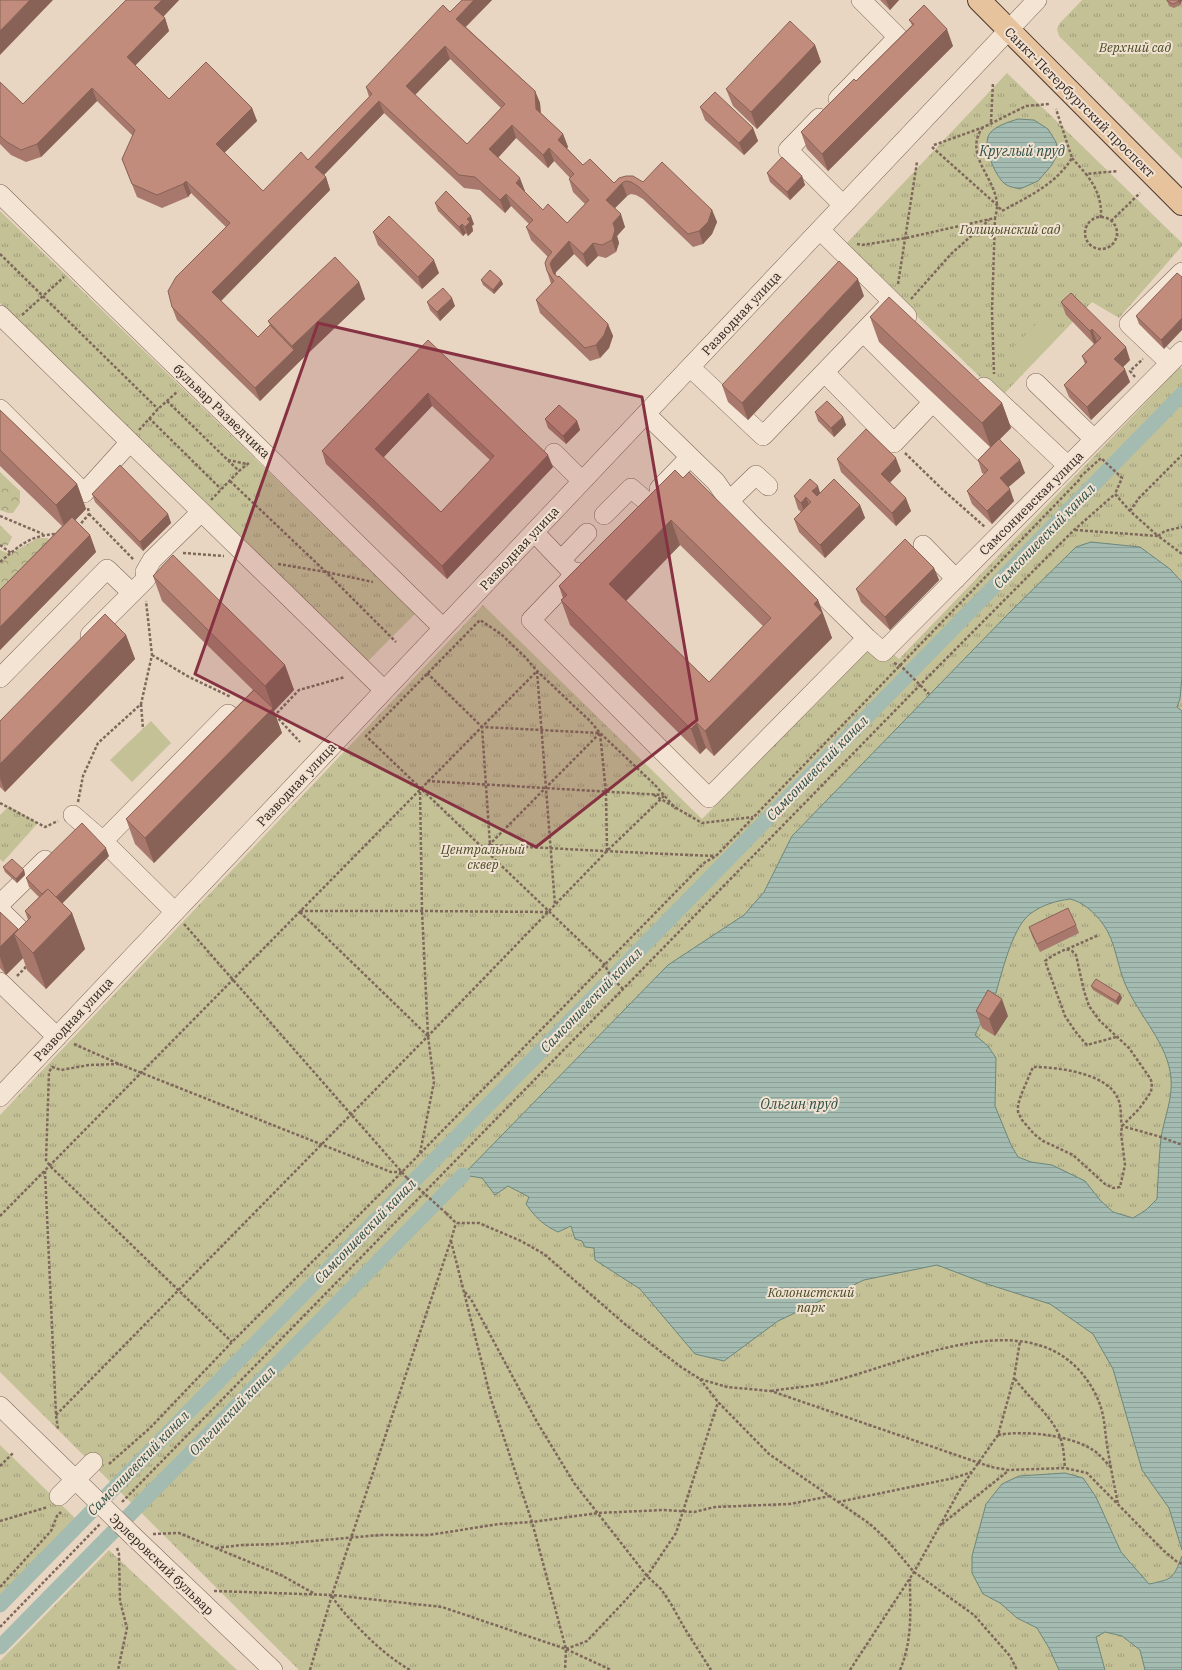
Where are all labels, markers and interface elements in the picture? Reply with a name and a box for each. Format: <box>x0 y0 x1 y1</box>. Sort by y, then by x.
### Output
street label: Санкт-Петербургский проспект <box>1001 24 1159 181</box>
park label: Верхний сад <box>1098 39 1171 56</box>
water label: Круглый пруд <box>978 142 1065 160</box>
park label: Голицынский сад <box>959 221 1061 238</box>
street label: Разводная улица <box>698 268 785 359</box>
street label: бульвар Разведчика <box>169 361 274 462</box>
street label: Самсониевская улица <box>976 448 1087 559</box>
water label: Самсониевский канал <box>989 480 1099 592</box>
street label: Разводная улица <box>476 503 563 594</box>
water label: Самсониевский канал <box>762 712 872 824</box>
street label: Разводная улица <box>253 739 340 830</box>
park label: Центральный сквер <box>440 841 526 873</box>
water label: Самсониевский канал <box>536 944 646 1056</box>
street label: Разводная улица <box>30 974 117 1065</box>
water label: Ольгин пруд <box>760 1095 838 1113</box>
water label: Самсониевский канал <box>310 1175 420 1287</box>
park label: Колонистский парк <box>767 1284 855 1316</box>
water label: Ольгинский канал <box>185 1363 279 1459</box>
water label: Самсониевский канал <box>83 1407 193 1519</box>
street label: Эрлеровский бульвар <box>106 1510 218 1619</box>

